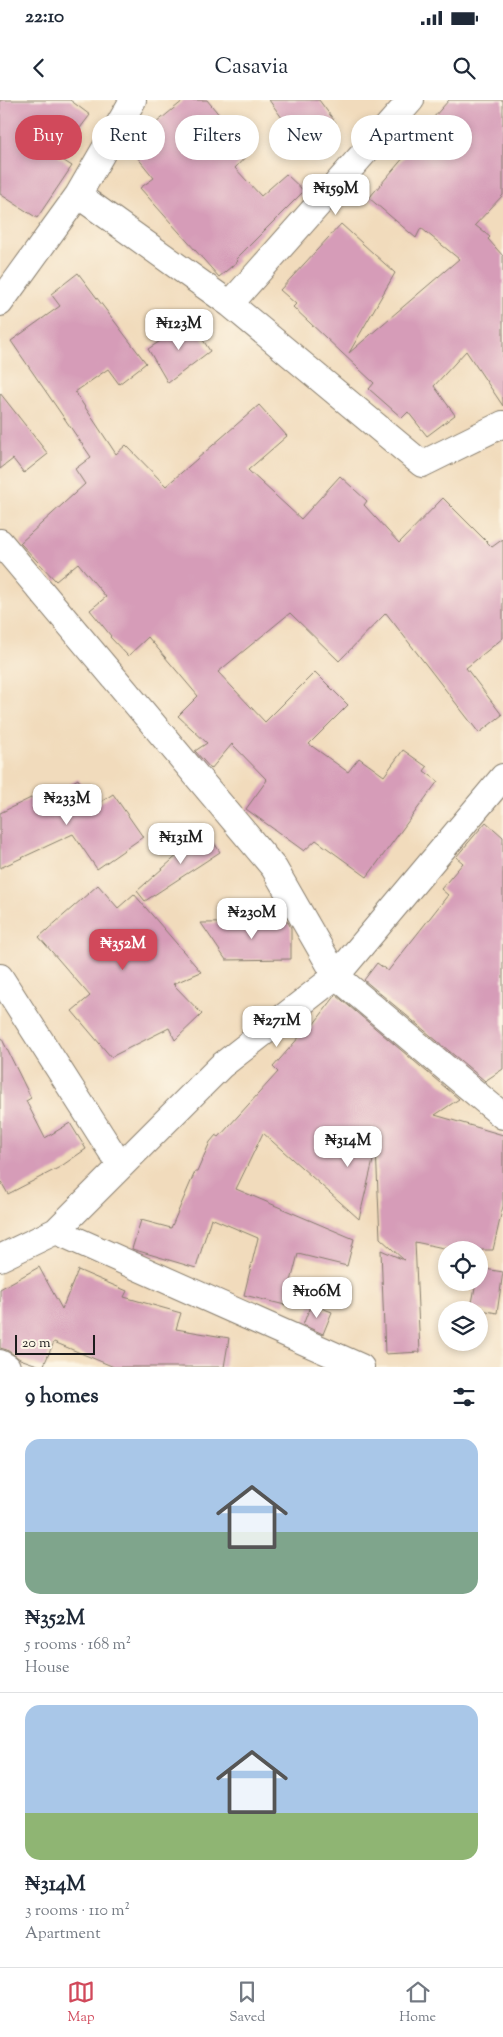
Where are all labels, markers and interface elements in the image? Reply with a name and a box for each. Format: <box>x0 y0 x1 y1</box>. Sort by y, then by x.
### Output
text: 22:10 <box>25 4 64 31</box>
text: Casavia <box>215 52 288 84</box>
icon: back <box>25 54 53 82</box>
icon: search <box>450 54 478 82</box>
chip: Buy <box>15 115 82 160</box>
chip: Rent <box>92 115 165 160</box>
chip: Filters <box>175 115 259 160</box>
chip: New <box>269 115 341 160</box>
chip: Apartment <box>351 115 472 160</box>
pin: ₦159M <box>301 174 371 216</box>
text: ₦159M <box>314 178 358 201</box>
pin: ₦123M <box>144 308 214 351</box>
text: ₦123M <box>156 313 202 336</box>
pin: ₦233M <box>32 784 102 826</box>
text: ₦233M <box>44 788 90 811</box>
pin: ₦131M <box>146 822 216 865</box>
text: ₦131M <box>159 827 203 850</box>
pin: ₦230M <box>217 898 287 940</box>
text: ₦230M <box>228 902 276 925</box>
pin: ₦352M <box>88 928 158 971</box>
text: ₦352M <box>100 933 146 956</box>
pin: ₦271M <box>242 1006 312 1048</box>
text: ₦271M <box>253 1010 301 1033</box>
pin: ₦314M <box>313 1126 383 1168</box>
text: ₦314M <box>325 1130 371 1153</box>
map controls <box>438 1241 488 1351</box>
button: locate <box>438 1241 488 1291</box>
pin: ₦106M <box>282 1276 352 1319</box>
text: ₦106M <box>293 1281 341 1304</box>
button: layers <box>438 1301 488 1351</box>
scale bar <box>15 1332 95 1355</box>
text: 20 m <box>22 1334 51 1354</box>
text: 9 homes <box>25 1382 98 1412</box>
icon: filters <box>450 1383 478 1411</box>
icon: home <box>207 1472 297 1562</box>
text: ₦352M <box>25 1604 85 1634</box>
text: 5 rooms · 168 m² <box>25 1634 131 1657</box>
text: House <box>25 1657 69 1680</box>
icon: home <box>207 1737 297 1827</box>
text: ₦314M <box>25 1870 86 1900</box>
text: 3 rooms · 110 m² <box>25 1900 130 1923</box>
text: Apartment <box>25 1923 101 1946</box>
tab: Map <box>67 1978 95 2028</box>
tab: Saved <box>229 1978 265 2028</box>
tab: Home <box>399 1978 436 2028</box>

